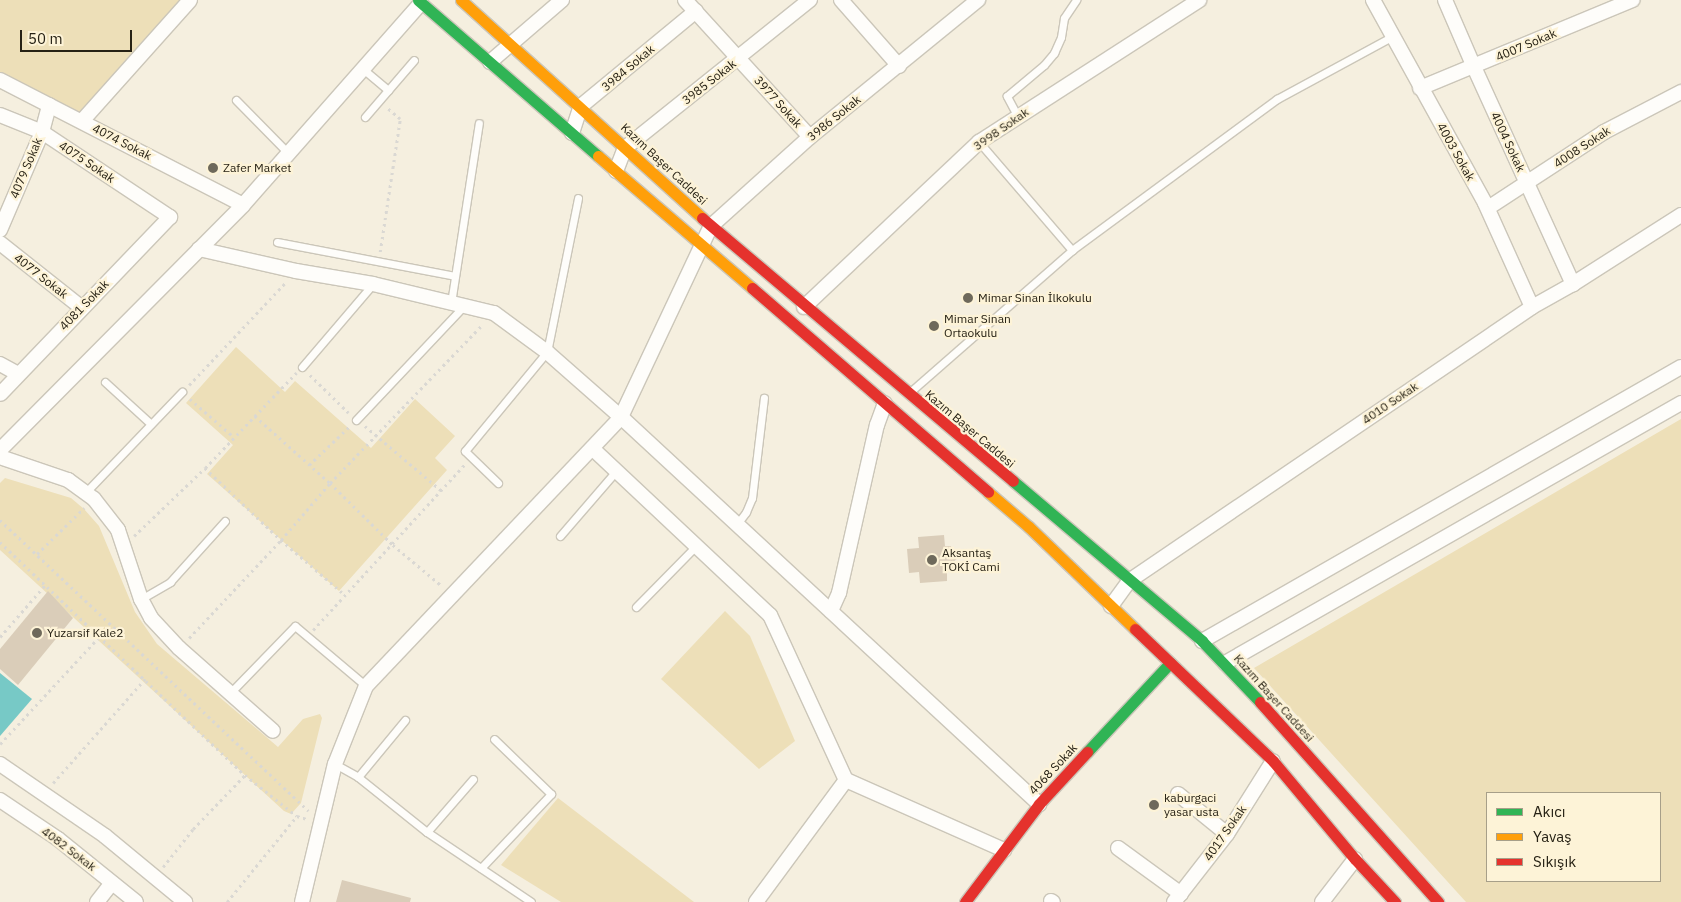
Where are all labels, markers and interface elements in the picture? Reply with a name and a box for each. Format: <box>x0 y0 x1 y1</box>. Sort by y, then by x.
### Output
scale bar <box>22 20 135 52</box>
street label: 4007 Sokak <box>1494 26 1558 64</box>
text: 50 m <box>28 29 63 48</box>
street label: 3984 Sokak <box>599 42 657 94</box>
street label: 3985 Sokak <box>679 57 739 107</box>
street label: 3977 Sokak <box>751 73 805 131</box>
street label: 3986 Sokak <box>804 92 864 144</box>
street label: 3998 Sokak <box>971 105 1031 153</box>
street label: 4004 Sokak <box>1488 110 1528 174</box>
street label: Kazım Başer Caddesi <box>618 120 710 208</box>
street label: 4003 Sokak <box>1434 120 1478 184</box>
street label: 4074 Sokak <box>90 121 154 163</box>
street label: 4008 Sokak <box>1551 123 1613 171</box>
street label: 4079 Sokak <box>7 136 45 200</box>
street label: 4075 Sokak <box>56 138 118 186</box>
place label: Zafer Market <box>223 161 292 175</box>
marker: Zafer Market <box>207 162 219 174</box>
street label: 4077 Sokak <box>11 251 71 301</box>
street label: 4081 Sokak <box>56 277 112 333</box>
place label: Mimar Sinan İlkokulu <box>978 291 1092 305</box>
marker: Mimar Sinan İlkokulu <box>962 292 974 304</box>
place label: Mimar Sinan Ortaokulu <box>944 312 1011 340</box>
marker: Mimar Sinan Ortaokulu <box>928 320 940 332</box>
street label: 4010 Sokak <box>1359 379 1421 427</box>
street label: Kazım Başer Caddesi <box>922 387 1018 471</box>
place label: Aksantaş TOKİ Cami <box>942 546 1000 574</box>
marker: Aksantaş TOKİ Cami <box>926 554 938 566</box>
place label: Yuzarsif Kale2 <box>47 626 123 640</box>
marker: Yuzarsif Kale2 <box>31 627 43 639</box>
street label: Kazım Başer Caddesi <box>1231 651 1317 745</box>
street label: 4068 Sokak <box>1026 741 1080 797</box>
place label: kaburgaci yasar usta <box>1164 791 1219 819</box>
legend <box>1486 792 1661 882</box>
marker: kaburgaci yasar usta <box>1148 799 1160 811</box>
text: Akıcı <box>1533 802 1566 821</box>
street label: 4017 Sokak <box>1201 803 1249 863</box>
street label: 4082 Sokak <box>39 824 99 874</box>
text: Yavaş <box>1533 827 1572 846</box>
text: Sıkışık <box>1533 852 1576 871</box>

